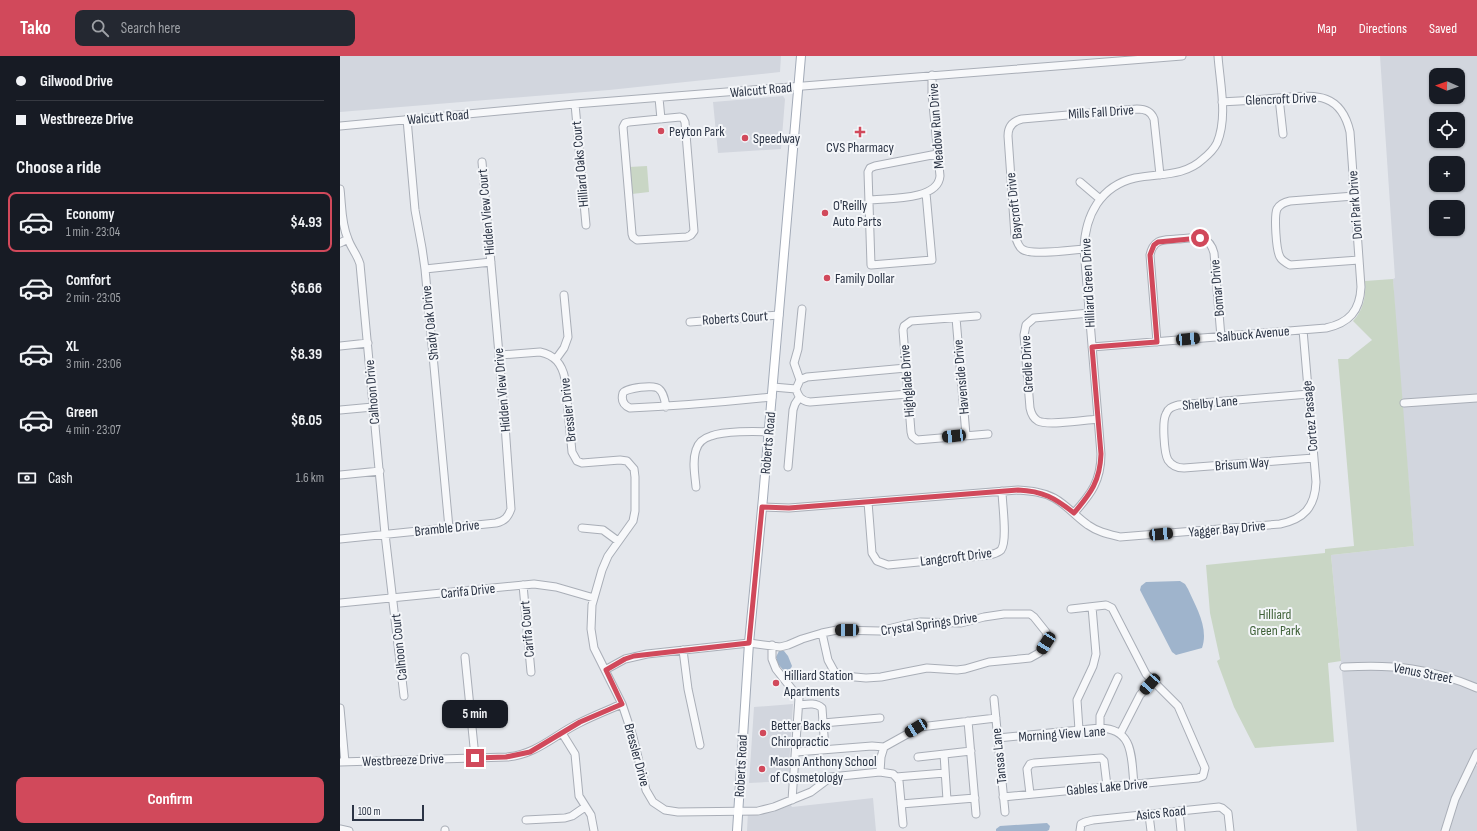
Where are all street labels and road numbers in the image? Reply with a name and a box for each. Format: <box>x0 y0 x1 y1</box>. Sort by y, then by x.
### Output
street label: Walcutt Road <box>729 79 793 101</box>
street label: Meadow Run Drive <box>925 83 947 169</box>
street label: Glencroft Drive <box>1245 89 1317 109</box>
street label: Mills Fall Drive <box>1068 101 1134 123</box>
street label: Walcutt Road <box>406 106 470 128</box>
street label: Hilliard Oaks Court <box>568 120 592 208</box>
street label: Hidden View Court <box>474 168 498 256</box>
street label: Dori Park Drive <box>1344 170 1366 240</box>
street label: Baycroft Drive <box>1002 172 1026 240</box>
street label: Hilliard Green Drive <box>1077 238 1099 328</box>
street label: Bomar Drive <box>1206 259 1228 317</box>
street label: Shady Oak Drive <box>418 285 442 361</box>
street label: Roberts Court <box>702 307 768 329</box>
street label: Salbuck Avenue <box>1216 322 1290 346</box>
street label: Gredle Drive <box>1017 335 1037 393</box>
street label: Havenside Drive <box>949 339 973 415</box>
street label: Highglade Drive <box>896 344 918 418</box>
street label: Hidden View Drive <box>490 347 514 433</box>
street label: Calhoon Drive <box>361 359 383 425</box>
street label: Bressler Drive <box>556 377 580 443</box>
street label: Cortez Passage <box>1298 380 1322 452</box>
street label: Shelby Lane <box>1181 392 1239 414</box>
street label: Roberts Road <box>757 411 779 475</box>
street label: Brisum Way <box>1214 454 1270 474</box>
street label: Bramble Drive <box>414 516 480 540</box>
street label: Yagger Bay Drive <box>1188 517 1266 541</box>
street label: Langcroft Drive <box>919 544 993 570</box>
street label: Carifa Drive <box>440 580 496 602</box>
street label: Carifa Court <box>516 600 538 658</box>
street label: Crystal Springs Drive <box>880 609 978 639</box>
street label: Calhoon Court <box>387 613 411 681</box>
street label: Venus Street <box>1392 659 1454 687</box>
street label: Bressler Drive <box>620 722 654 788</box>
street label: Morning View Lane <box>1018 722 1106 746</box>
street label: Tansas Lane <box>988 727 1010 785</box>
street label: Roberts Road <box>731 734 751 798</box>
street label: Westbreeze Drive <box>362 750 444 770</box>
street label: Gables Lake Drive <box>1066 775 1148 799</box>
street label: Asics Road <box>1134 802 1187 824</box>

